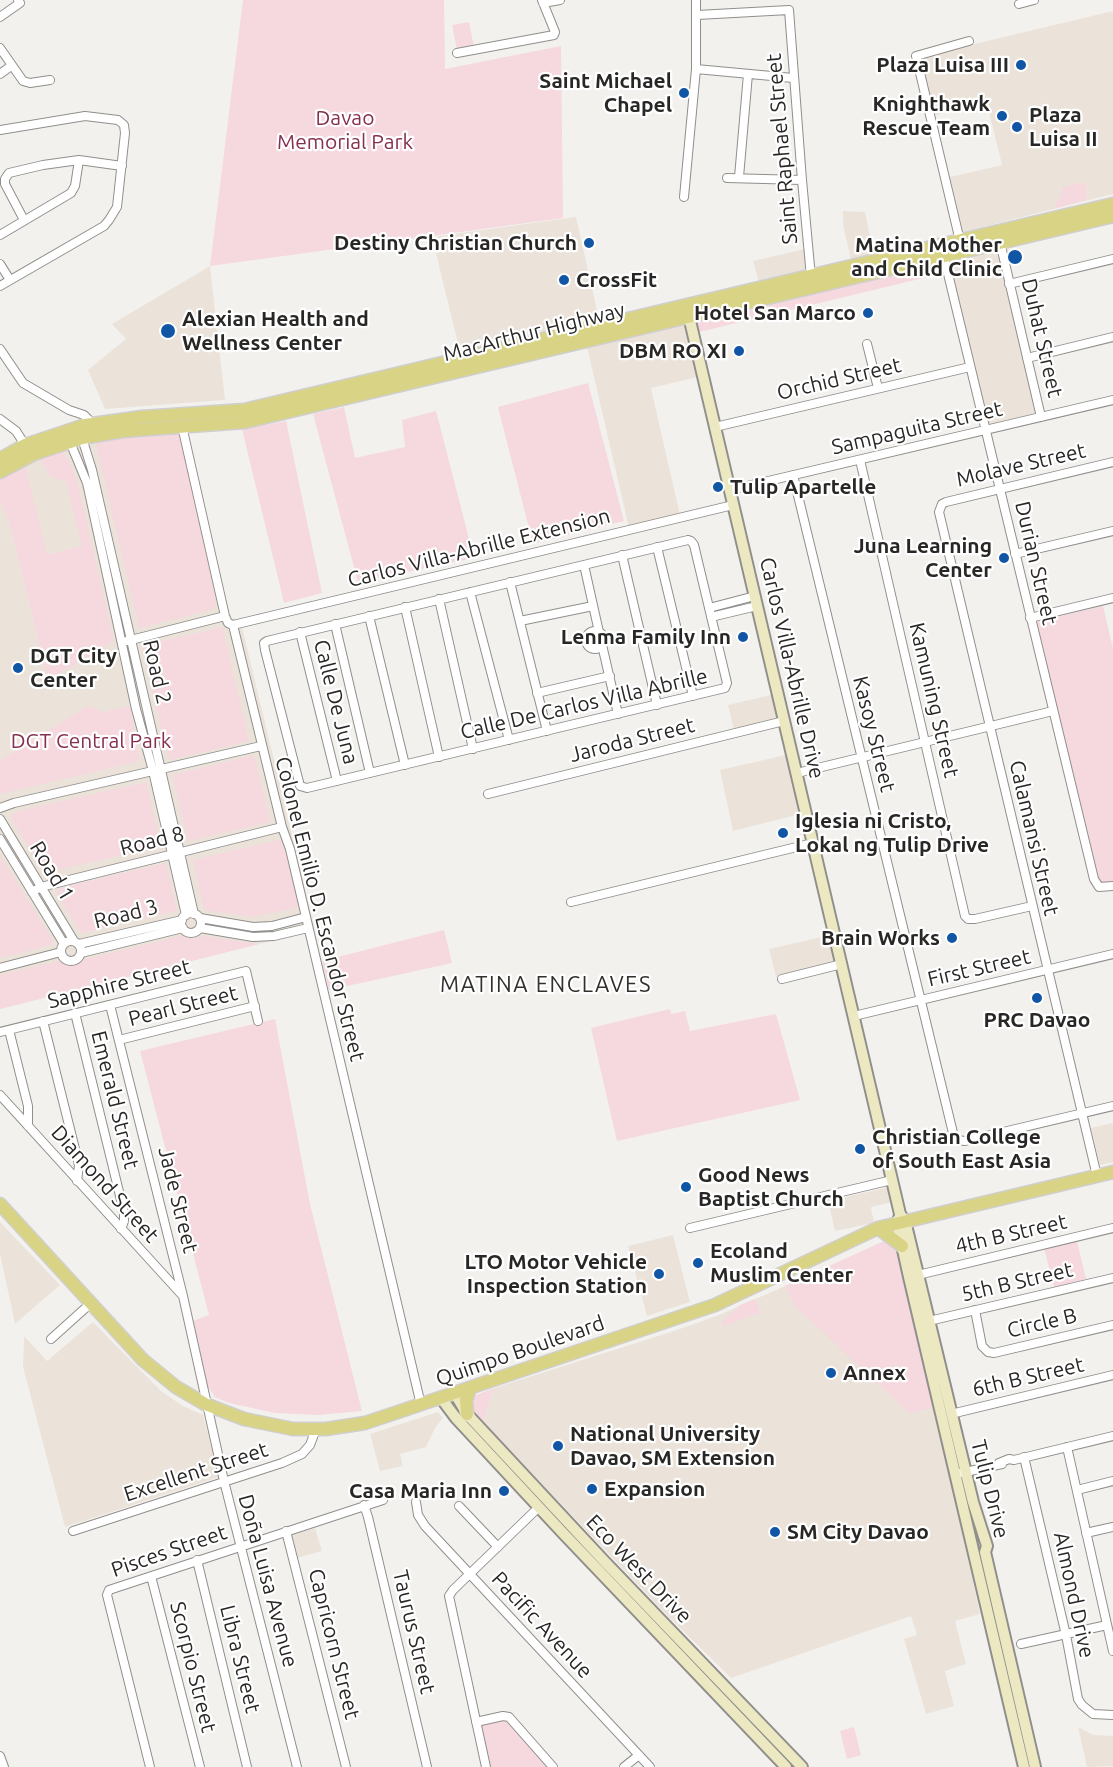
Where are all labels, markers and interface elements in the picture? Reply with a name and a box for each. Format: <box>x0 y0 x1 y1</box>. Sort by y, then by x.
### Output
place label: Plaza Luisa III <box>876 52 1009 78</box>
street label: Saint Raphael Street <box>761 53 803 245</box>
marker: Plaza Luisa III <box>1014 58 1028 72</box>
place label: Saint Michael Chapel <box>539 68 672 118</box>
marker: Saint Michael Chapel <box>677 86 691 100</box>
place label: Knighthawk Rescue Team <box>862 91 990 141</box>
place label: Plaza Luisa II <box>1029 102 1098 152</box>
park label: Davao Memorial Park <box>277 105 413 155</box>
marker: Knighthawk Rescue Team <box>995 109 1009 123</box>
marker: Plaza Luisa II <box>1010 120 1024 134</box>
place label: Destiny Christian Church <box>334 230 577 256</box>
place label: Matina Mother and Child Clinic <box>851 232 1002 282</box>
marker: Destiny Christian Church <box>582 236 596 250</box>
marker: Matina Mother and Child Clinic <box>1006 248 1024 266</box>
place label: CrossFit <box>576 267 657 293</box>
marker: CrossFit <box>557 273 571 287</box>
street label: Duhat Street <box>1016 276 1068 400</box>
street label: MacArthur Highway <box>441 297 627 367</box>
place label: Hotel San Marco <box>694 300 856 326</box>
place label: Alexian Health and Wellness Center <box>182 306 369 356</box>
marker: Hotel San Marco <box>861 306 875 320</box>
marker: Alexian Health and Wellness Center <box>159 322 177 340</box>
place label: DBM RO XI <box>619 338 727 364</box>
marker: DBM RO XI <box>732 344 746 358</box>
street label: Orchid Street <box>774 352 904 406</box>
street label: Sampaguita Street <box>829 396 1005 460</box>
street label: Molave Street <box>954 438 1088 492</box>
place label: Tulip Apartelle <box>730 474 876 500</box>
marker: Tulip Apartelle <box>711 480 725 494</box>
street label: Durian Street <box>1010 499 1062 627</box>
street label: Carlos Villa-Abrille Extension <box>345 503 613 593</box>
place label: Juna Learning Center <box>854 533 992 583</box>
marker: Juna Learning Center <box>997 551 1011 565</box>
street label: Carlos Villa-Abrille Drive <box>754 555 830 781</box>
street label: Kamuning Street <box>904 620 964 780</box>
place label: Lenma Family Inn <box>561 624 731 650</box>
marker: Lenma Family Inn <box>736 630 750 644</box>
street label: Road 2 <box>137 637 177 707</box>
street label: Calle De Juna <box>308 637 364 767</box>
place label: DGT City Center <box>30 643 117 693</box>
marker: DGT City Center <box>11 661 25 675</box>
street label: Calle De Carlos Villa Abrille <box>458 663 710 745</box>
street label: Kasoy Street <box>847 673 901 795</box>
street label: Jaroda Street <box>567 712 697 768</box>
park label: DGT Central Park <box>11 728 171 754</box>
street label: Colonel Emilio D. Escandor Street <box>270 754 370 1064</box>
street label: Calamansi Street <box>1004 758 1064 918</box>
place label: Iglesia ni Cristo, Lokal ng Tulip Drive <box>795 808 989 858</box>
street label: Road 8 <box>117 821 187 861</box>
marker: Iglesia ni Cristo, Lokal ng Tulip Drive <box>776 826 790 840</box>
street label: Road 1 <box>24 837 80 905</box>
street label: Road 3 <box>91 894 161 934</box>
place label: Brain Works <box>821 925 940 951</box>
marker: Brain Works <box>945 931 959 945</box>
street label: First Street <box>925 944 1033 992</box>
street label: Sapphire Street <box>45 954 193 1014</box>
district label: MATINA ENCLAVES <box>440 972 652 998</box>
street label: Pearl Street <box>126 980 240 1032</box>
marker: PRC Davao <box>1030 991 1044 1005</box>
place label: PRC Davao <box>984 1007 1090 1033</box>
street label: Emerald Street <box>86 1028 144 1172</box>
street label: Diamond Street <box>46 1120 164 1248</box>
place label: Christian College of South East Asia <box>872 1124 1051 1174</box>
marker: Christian College of South East Asia <box>853 1142 867 1156</box>
street label: Jade Street <box>153 1144 203 1256</box>
place label: Good News Baptist Church <box>698 1162 844 1212</box>
marker: Good News Baptist Church <box>679 1180 693 1194</box>
street label: 4th B Street <box>953 1209 1069 1259</box>
place label: Ecoland Muslim Center <box>710 1238 853 1288</box>
place label: LTO Motor Vehicle Inspection Station <box>465 1249 647 1299</box>
marker: Ecoland Muslim Center <box>691 1256 705 1270</box>
street label: 5th B Street <box>959 1257 1075 1307</box>
marker: LTO Motor Vehicle Inspection Station <box>652 1267 666 1281</box>
street label: Circle B <box>1005 1303 1079 1343</box>
street label: Quimpo Boulevard <box>432 1310 608 1392</box>
street label: 6th B Street <box>970 1352 1086 1402</box>
place label: Annex <box>843 1360 906 1386</box>
marker: Annex <box>824 1366 838 1380</box>
place label: National University Davao, SM Extension <box>570 1421 775 1471</box>
street label: Excellent Street <box>121 1437 271 1507</box>
street label: Tulip Drive <box>966 1437 1014 1541</box>
marker: National University Davao, SM Extension <box>551 1439 565 1453</box>
place label: Expansion <box>604 1476 705 1502</box>
place label: Casa Maria Inn <box>349 1478 492 1504</box>
marker: Expansion <box>585 1482 599 1496</box>
marker: Casa Maria Inn <box>497 1484 511 1498</box>
street label: Doña Luisa Avenue <box>233 1492 303 1670</box>
street label: Eco West Drive <box>581 1510 697 1628</box>
street label: Pisces Street <box>108 1519 230 1583</box>
place label: SM City Davao <box>787 1519 929 1545</box>
marker: SM City Davao <box>768 1525 782 1539</box>
street label: Almond Drive <box>1048 1530 1100 1660</box>
street label: Capricorn Street <box>303 1566 365 1722</box>
street label: Pacific Avenue <box>486 1567 598 1683</box>
street label: Taurus Street <box>388 1568 440 1696</box>
street label: Scorpio Street <box>165 1599 221 1735</box>
street label: Libra Street <box>214 1602 266 1716</box>

